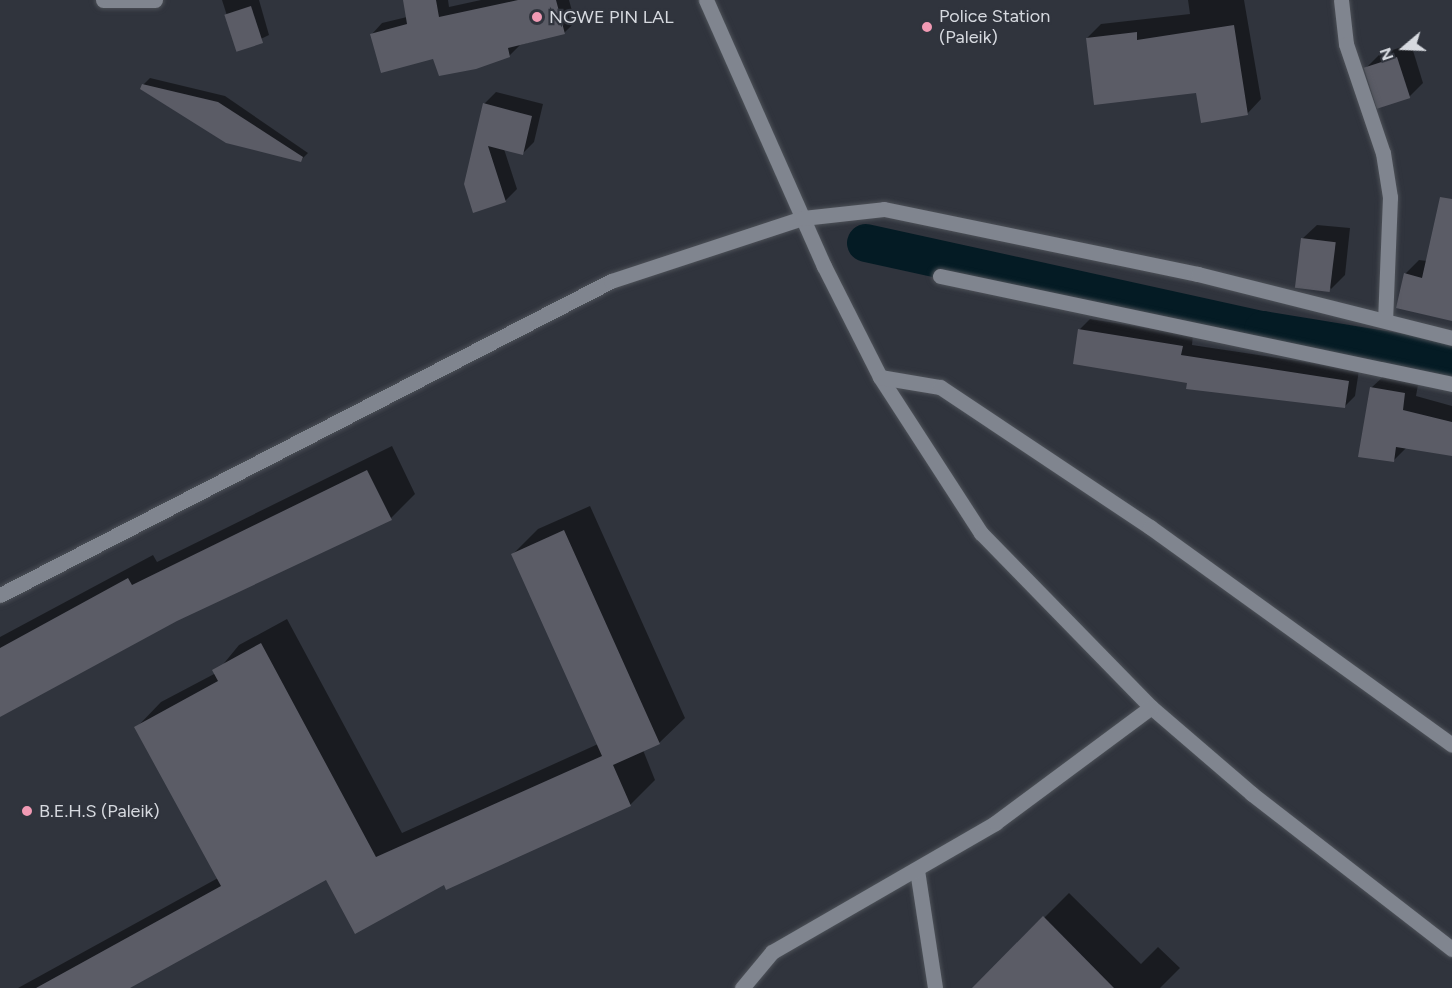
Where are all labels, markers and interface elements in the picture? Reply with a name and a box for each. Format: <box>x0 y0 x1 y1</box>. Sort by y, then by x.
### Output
place label: NGWE PIN LAL <box>549 6 674 28</box>
place label: Police Station (Paleik) <box>939 6 1050 48</box>
marker: NGWE PIN LAL <box>530 10 544 24</box>
north arrow <box>1374 18 1434 78</box>
marker: Police Station (Paleik) <box>920 20 934 34</box>
text: N <box>1376 45 1398 63</box>
place label: B.E.H.S (Paleik) <box>39 800 160 822</box>
marker: B.E.H.S (Paleik) <box>20 804 34 818</box>

